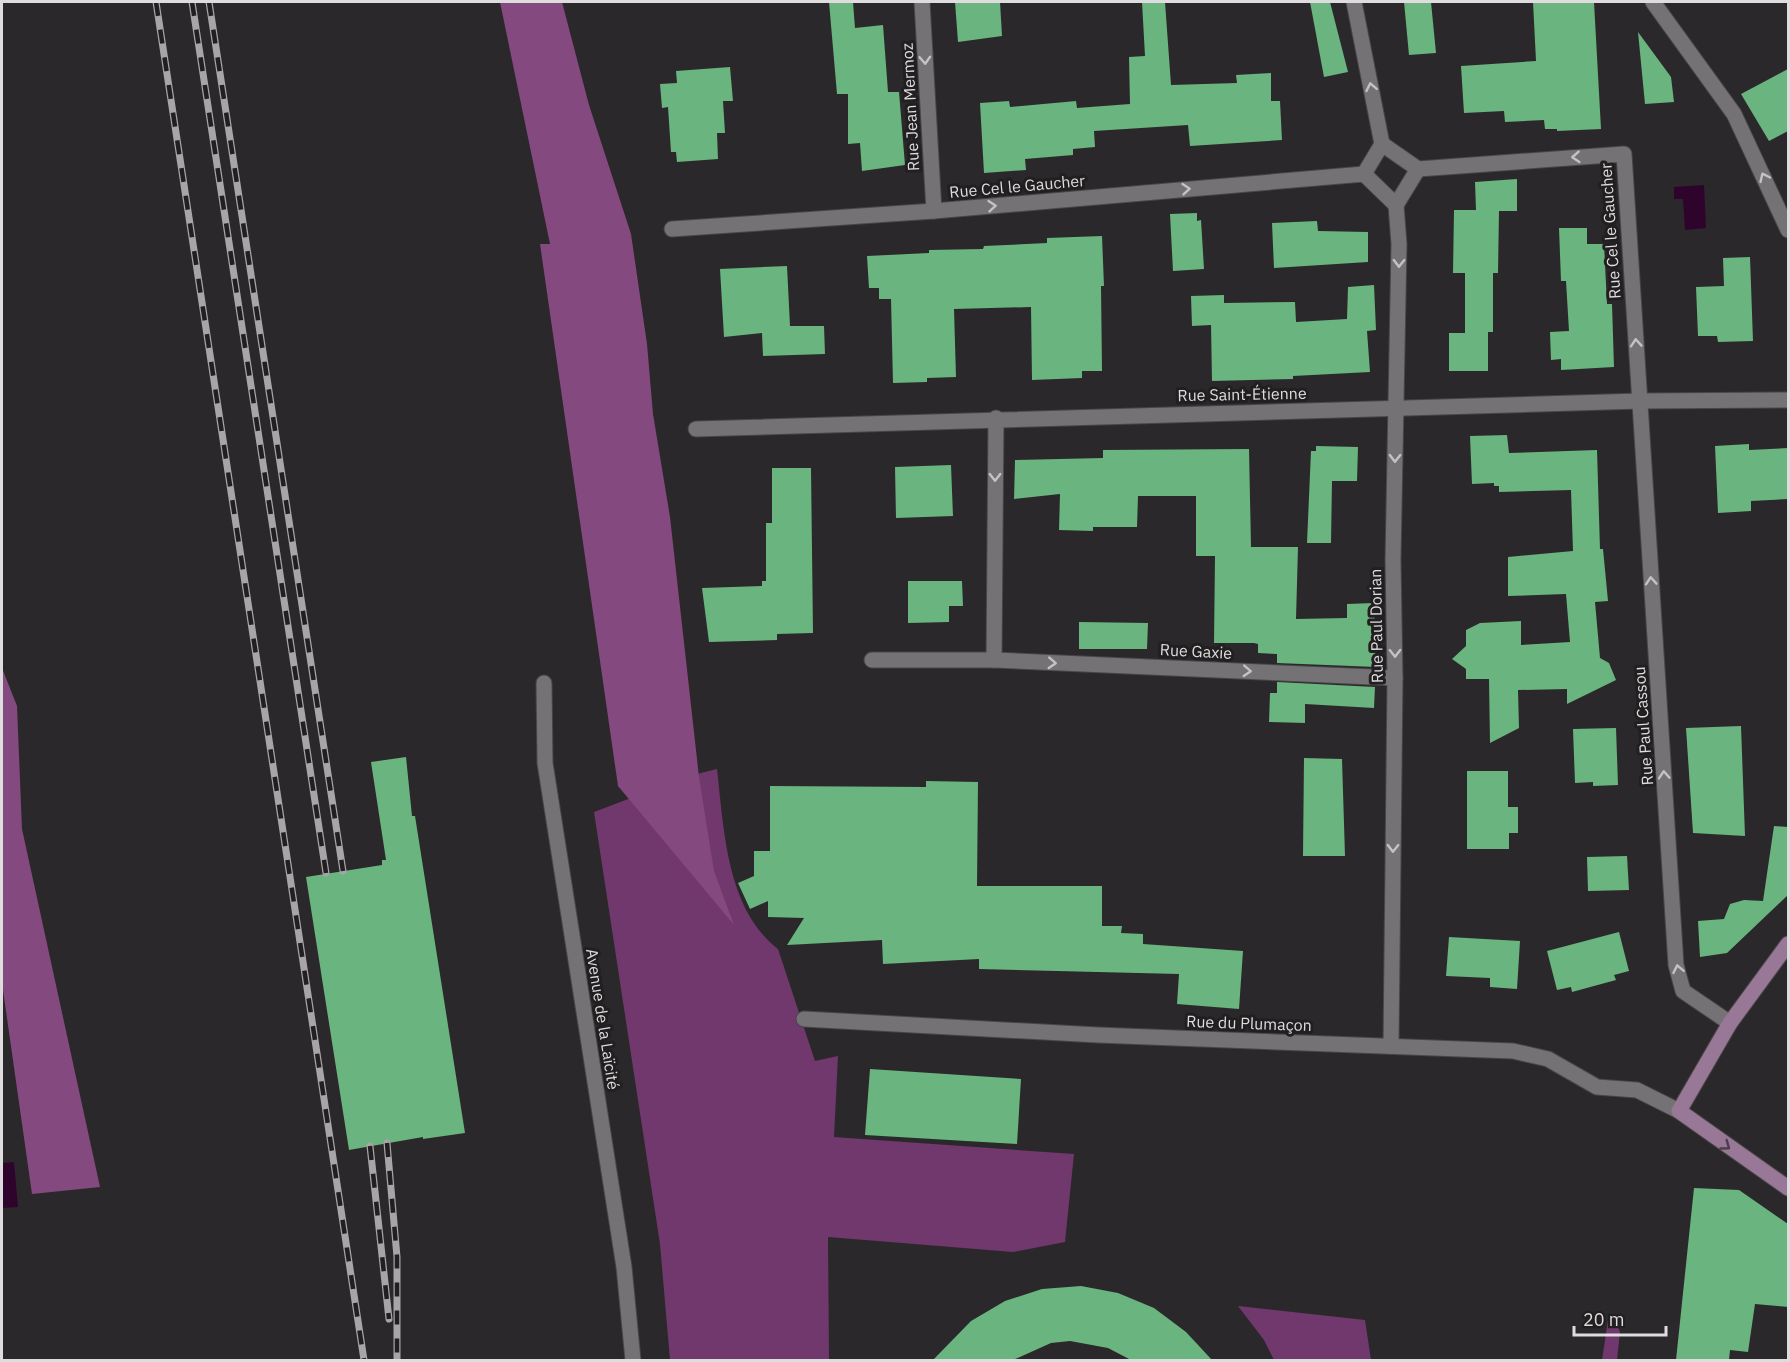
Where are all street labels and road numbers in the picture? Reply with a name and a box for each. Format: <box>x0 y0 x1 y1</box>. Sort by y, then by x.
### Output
street label: Rue Jean Mermoz <box>897 42 923 172</box>
street label: Rue Cel le Gaucher <box>1595 162 1625 300</box>
street label: Rue Cel le Gaucher <box>948 170 1086 202</box>
street label: Rue Saint-Étienne <box>1177 382 1307 405</box>
street label: Rue Paul Dorian <box>1365 569 1387 683</box>
street label: Rue Gaxie <box>1159 639 1233 663</box>
street label: Rue Paul Cassou <box>1629 666 1657 786</box>
street label: Avenue de la Laïcité <box>582 947 624 1091</box>
street label: Rue du Plumaçon <box>1186 1011 1312 1035</box>

